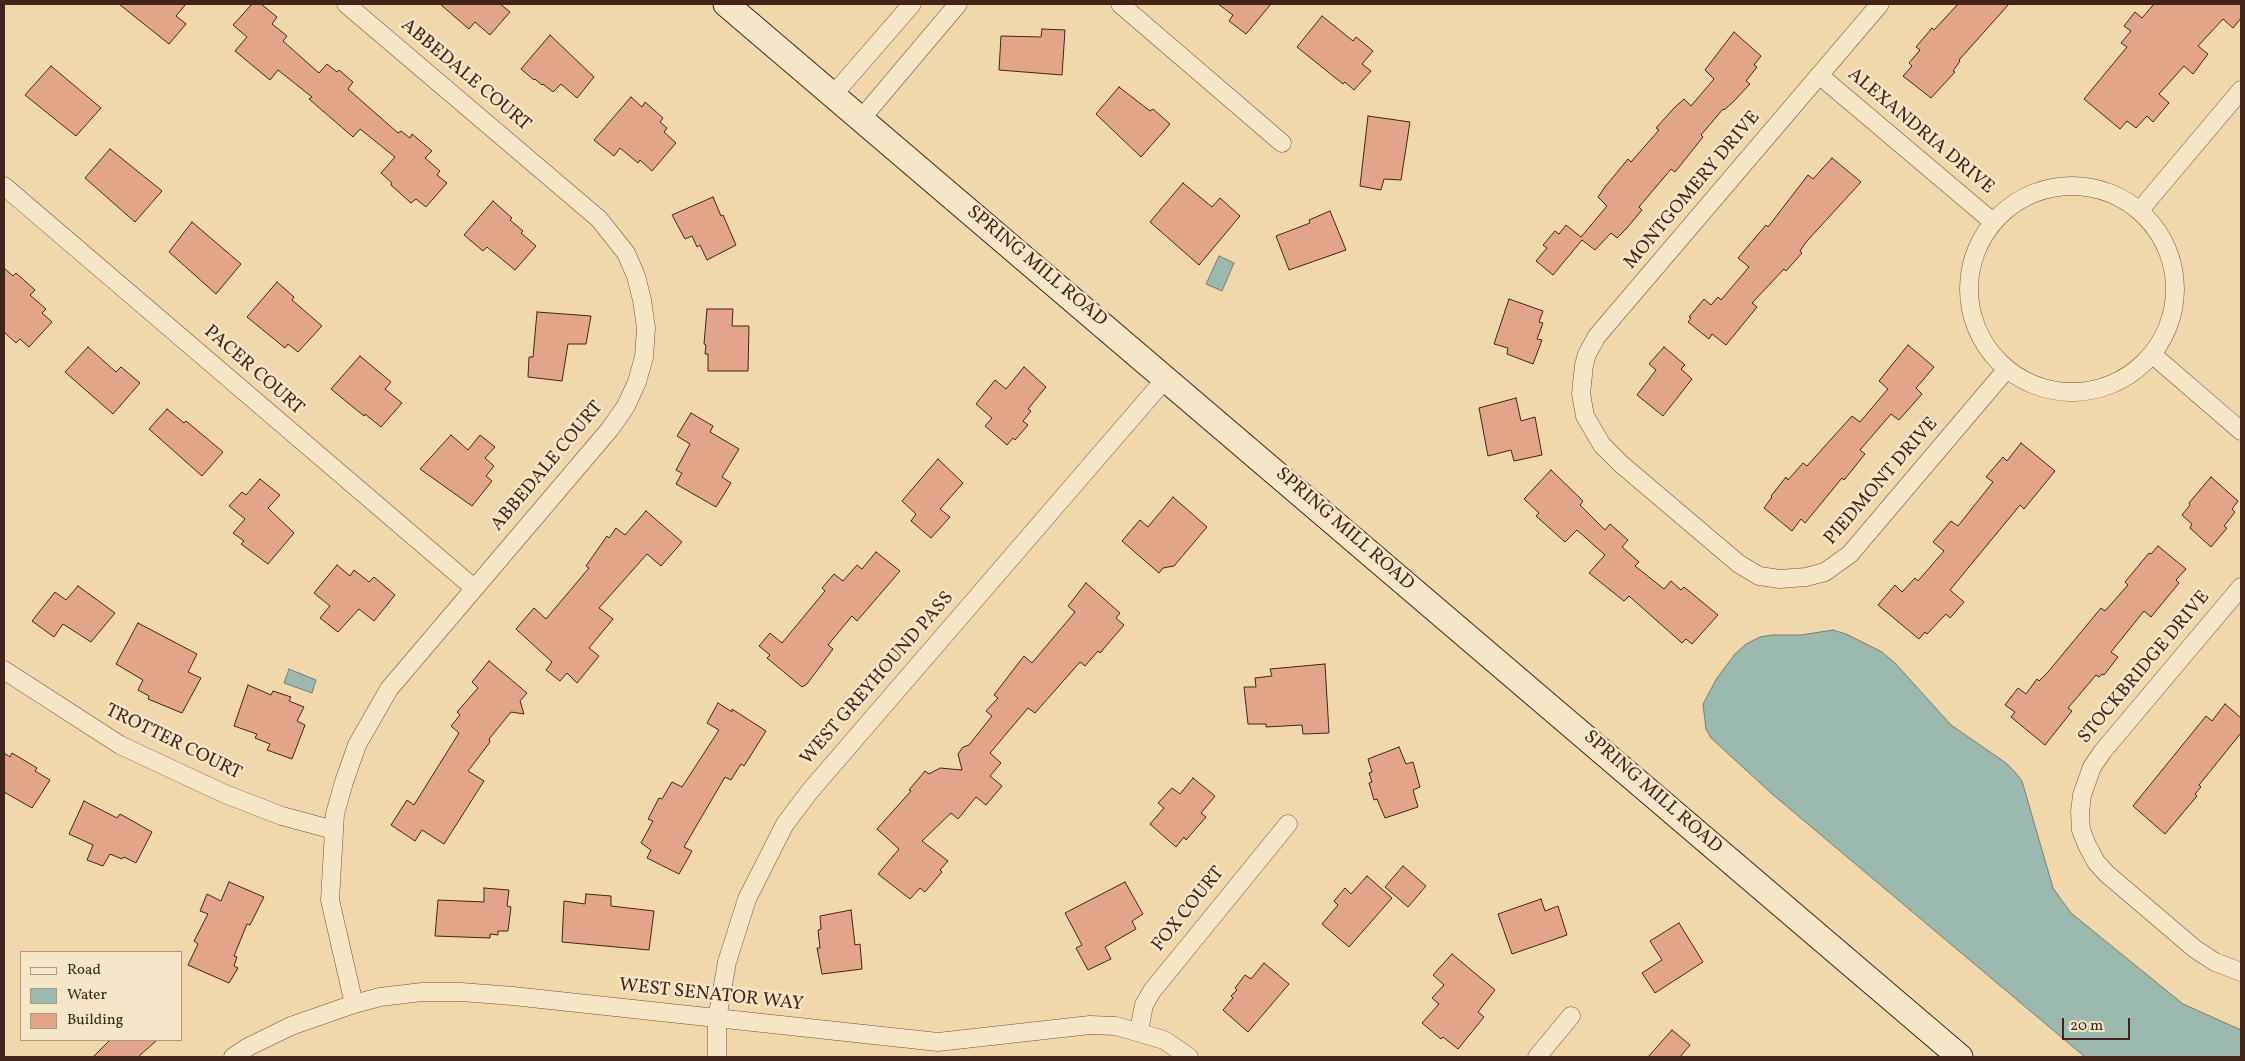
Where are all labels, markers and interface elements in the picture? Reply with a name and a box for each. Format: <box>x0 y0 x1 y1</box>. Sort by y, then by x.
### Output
street label: ABBEDALE COURT <box>395 15 535 137</box>
street label: ALEXANDRIA DRIVE <box>1842 64 1998 200</box>
street label: MONTGOMERY DRIVE <box>1620 107 1766 275</box>
street label: SPRING MILL ROAD <box>961 202 1111 332</box>
street label: PACER COURT <box>198 321 308 421</box>
street label: ABBEDALE COURT <box>487 397 609 537</box>
street label: PIEDMONT DRIVE <box>1820 414 1944 550</box>
street label: SPRING MILL ROAD <box>1270 464 1418 596</box>
street label: STOCKBRIDGE DRIVE <box>2074 587 2216 749</box>
street label: WEST GREYHOUND PASS <box>796 588 960 770</box>
street label: TROTTER COURT <box>101 700 245 786</box>
street label: SPRING MILL ROAD <box>1578 727 1726 859</box>
street label: FOX COURT <box>1148 863 1230 957</box>
legend <box>20 951 182 1041</box>
text: Road <box>67 960 101 981</box>
street label: WEST SENATOR WAY <box>618 975 804 1017</box>
text: Water <box>67 985 107 1006</box>
scale bar <box>2065 1008 2132 1040</box>
text: Building <box>67 1010 123 1031</box>
text: 20 m <box>2070 1016 2103 1037</box>

